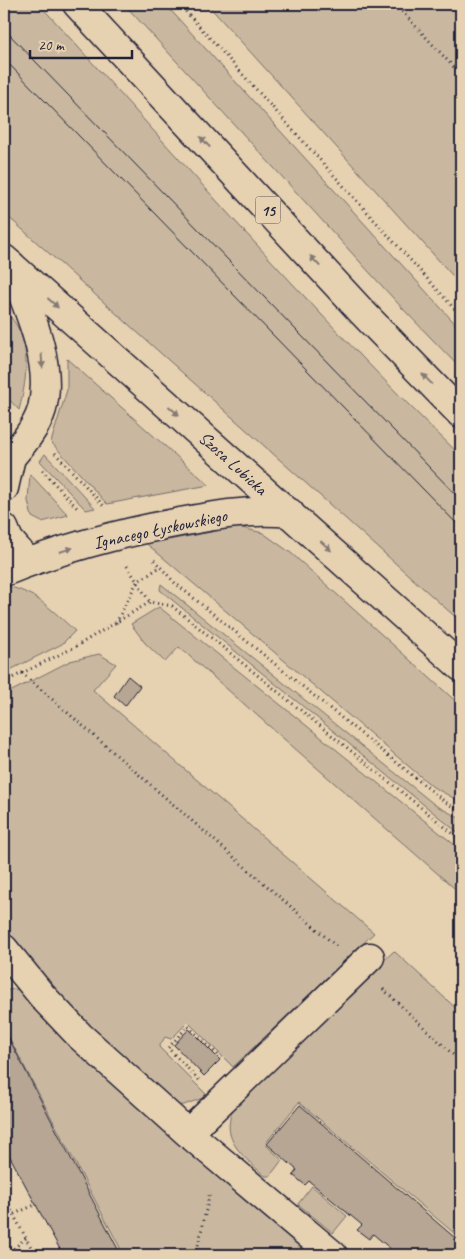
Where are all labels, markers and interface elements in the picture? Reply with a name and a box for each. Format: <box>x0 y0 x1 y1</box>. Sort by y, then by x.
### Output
scale bar <box>30 28 132 60</box>
text: 20 m <box>38 36 65 55</box>
one-way arrow <box>199 136 211 148</box>
road number: 15 <box>256 196 280 224</box>
one-way arrow <box>309 256 321 268</box>
one-way arrow <box>47 297 59 309</box>
one-way arrow <box>38 353 46 369</box>
one-way arrow <box>421 373 433 385</box>
one-way arrow <box>168 405 180 417</box>
street label: Szosa Lubicka <box>194 427 273 501</box>
street label: Ignacego Łyskowskiego <box>91 504 230 554</box>
one-way arrow <box>319 540 331 552</box>
one-way arrow <box>59 546 74 554</box>

